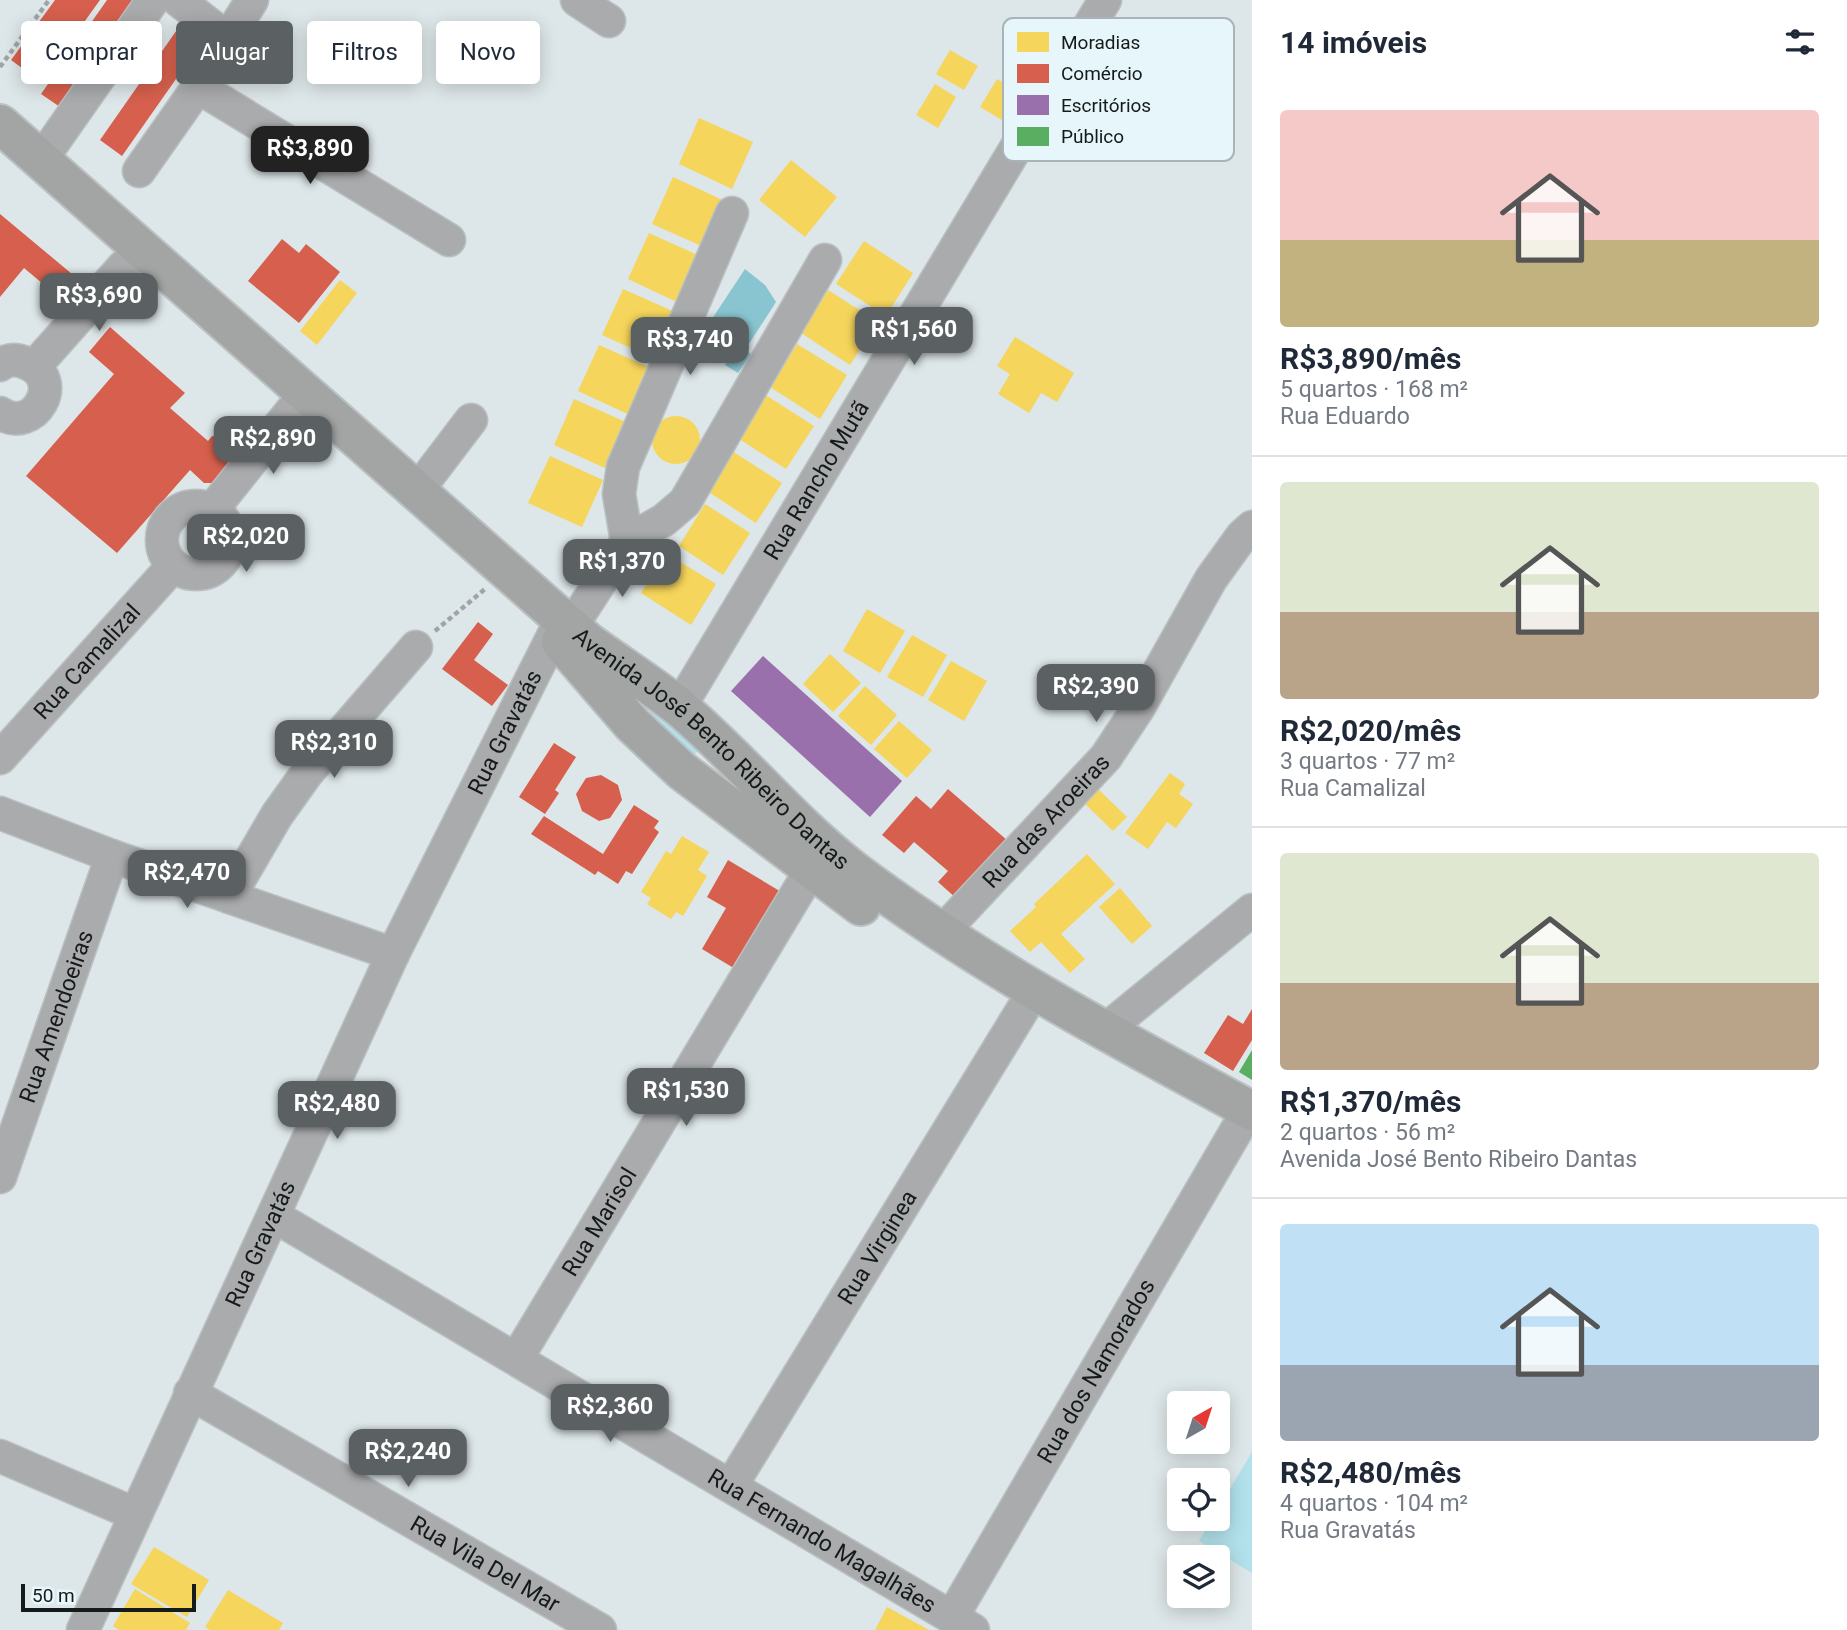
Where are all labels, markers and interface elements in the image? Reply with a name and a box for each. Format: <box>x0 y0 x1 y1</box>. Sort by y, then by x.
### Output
legend <box>1003 18 1234 161</box>
chip: Comprar <box>21 21 162 84</box>
chip: Alugar <box>176 21 293 84</box>
chip: Filtros <box>307 21 422 84</box>
chip: Novo <box>436 21 540 84</box>
icon: filters <box>1781 23 1819 61</box>
text: 14 imóveis <box>1280 25 1427 60</box>
text: Moradias <box>1061 31 1140 54</box>
text: Comércio <box>1061 62 1143 85</box>
text: Escritórios <box>1061 94 1151 117</box>
text: Público <box>1061 125 1124 148</box>
pin: R$3,890 <box>245 127 375 186</box>
text: R$3,890 <box>267 135 353 162</box>
icon: home <box>1487 155 1613 281</box>
pin: R$3,690 <box>34 274 164 333</box>
text: R$3,690 <box>56 282 142 309</box>
pin: R$1,560 <box>849 308 979 367</box>
text: R$1,560 <box>871 316 957 343</box>
pin: R$3,740 <box>625 318 755 377</box>
text: R$3,740 <box>647 326 733 353</box>
text: R$3,890/mês <box>1280 341 1461 376</box>
text: 5 quartos · 168 m² <box>1280 376 1468 403</box>
street label: Rua Rancho Mutã <box>758 396 875 565</box>
text: Rua Eduardo <box>1280 403 1410 430</box>
pin: R$2,890 <box>208 416 338 476</box>
text: R$2,890 <box>230 425 316 452</box>
pin: R$2,020 <box>181 514 311 574</box>
text: R$2,020 <box>203 523 289 550</box>
icon: home <box>1487 527 1613 653</box>
pin: R$1,370 <box>557 540 687 599</box>
text: R$1,370 <box>579 548 665 575</box>
street label: Rua Camalizal <box>28 598 146 725</box>
street label: Avenida José Bento Ribeiro Dantas <box>567 622 855 876</box>
pin: R$2,390 <box>1031 664 1161 724</box>
street label: Rua Gravatás <box>462 666 548 799</box>
text: R$2,390 <box>1053 673 1139 700</box>
text: R$2,020/mês <box>1280 713 1461 748</box>
pin: R$2,310 <box>269 720 399 780</box>
text: R$2,310 <box>291 729 377 756</box>
text: 3 quartos · 77 m² <box>1280 748 1455 775</box>
street label: Rua das Aroeiras <box>977 749 1115 894</box>
text: Rua Camalizal <box>1280 775 1426 802</box>
pin: R$2,470 <box>122 850 252 910</box>
text: R$2,470 <box>144 859 230 886</box>
icon: home <box>1487 898 1613 1024</box>
street label: Rua Amendoeiras <box>14 927 99 1106</box>
pin: R$1,530 <box>621 1068 751 1128</box>
text: R$1,530 <box>643 1077 729 1104</box>
pin: R$2,480 <box>272 1082 402 1141</box>
text: R$1,370/mês <box>1280 1084 1461 1119</box>
text: R$2,480 <box>294 1090 380 1117</box>
text: 2 quartos · 56 m² <box>1280 1119 1455 1146</box>
text: Avenida José Bento Ribeiro Dantas <box>1280 1146 1637 1173</box>
street label: Rua Marisol <box>557 1163 642 1281</box>
street label: Rua Gravatás <box>220 1176 301 1311</box>
street label: Rua Virginea <box>832 1185 923 1309</box>
icon: home <box>1487 1269 1613 1395</box>
street label: Rua dos Namorados <box>1032 1274 1161 1468</box>
pin: R$2,360 <box>545 1384 675 1444</box>
north arrow <box>1167 1391 1230 1454</box>
map controls <box>1167 1391 1230 1608</box>
text: R$2,360 <box>567 1393 653 1420</box>
pin: R$2,240 <box>343 1430 473 1489</box>
text: R$2,240 <box>365 1438 451 1465</box>
text: R$2,480/mês <box>1280 1455 1461 1490</box>
street label: Rua Fernando Magalhães <box>703 1463 941 1619</box>
button: locate <box>1167 1468 1230 1531</box>
text: 4 quartos · 104 m² <box>1280 1490 1468 1517</box>
street label: Rua Vila Del Mar <box>405 1510 565 1618</box>
text: Rua Gravatás <box>1280 1517 1416 1544</box>
button: layers <box>1167 1545 1230 1608</box>
scale bar <box>21 1581 196 1613</box>
text: 50 m <box>32 1584 75 1607</box>

